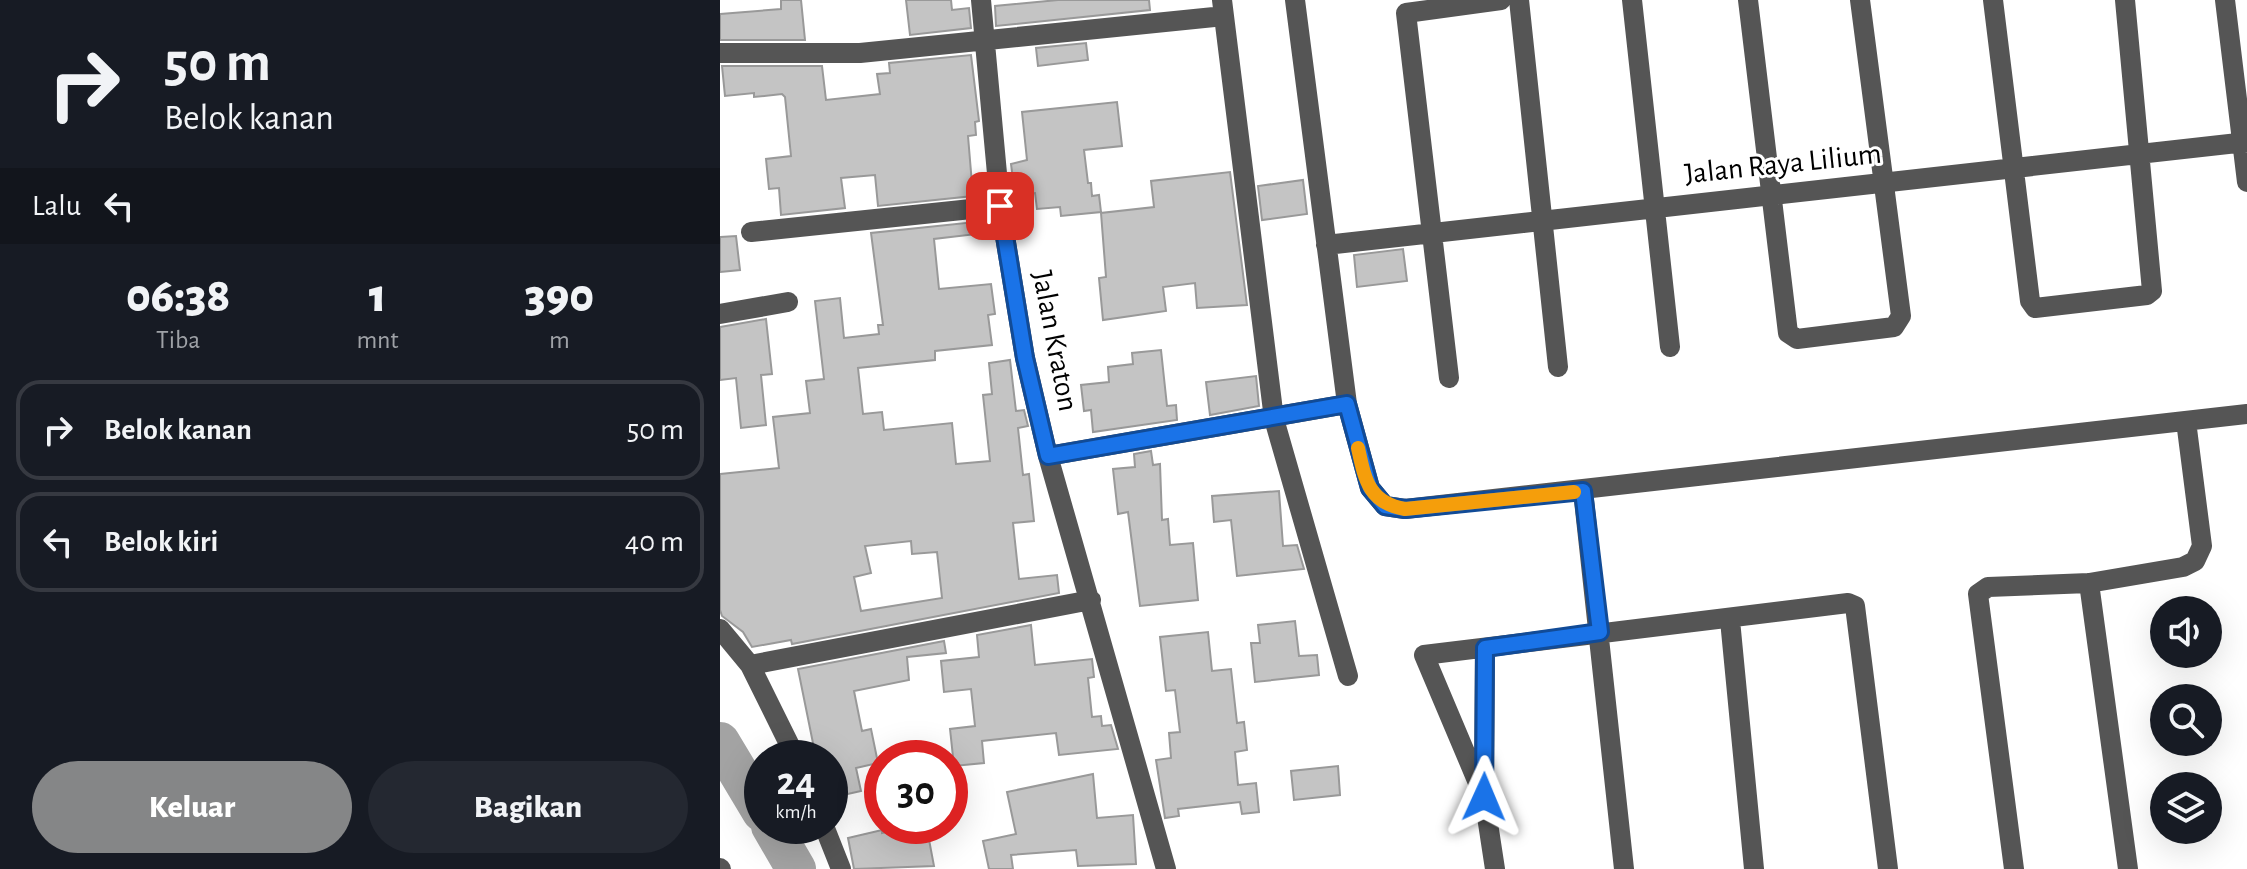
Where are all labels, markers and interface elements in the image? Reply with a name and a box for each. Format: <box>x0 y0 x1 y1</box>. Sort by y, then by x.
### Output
icon: right <box>32 32 136 136</box>
text: 50 m <box>164 35 271 91</box>
text: Belok kanan <box>164 100 334 136</box>
street label: Jalan Raya Lilium <box>1683 139 1883 189</box>
pin <box>966 172 1034 240</box>
icon: left <box>97 184 141 228</box>
icon: arrive <box>978 184 1022 228</box>
text: Lalu <box>32 191 81 221</box>
street label: Jalan Kraton <box>1027 268 1083 414</box>
text: 06:38 <box>126 273 230 321</box>
text: 1 <box>369 273 386 321</box>
text: 390 <box>525 273 594 321</box>
text: Tiba <box>156 327 200 353</box>
text: mnt <box>356 327 399 353</box>
text: m <box>549 327 570 353</box>
icon: right <box>36 408 80 452</box>
text: Belok kanan <box>104 415 252 445</box>
text: 50 m <box>627 415 684 445</box>
icon: left <box>36 520 80 564</box>
text: Belok kiri <box>104 527 218 557</box>
text: 40 m <box>625 527 684 557</box>
map controls <box>2150 596 2222 844</box>
button: sound <box>2150 596 2222 668</box>
button: search <box>2150 684 2222 756</box>
speed limit sign: 30 <box>864 740 968 844</box>
position arrow <box>1442 755 1526 839</box>
button: Keluar <box>32 761 352 853</box>
button: Bagikan <box>368 761 688 853</box>
text: 24 <box>777 762 815 802</box>
button: layers <box>2150 772 2222 844</box>
text: km/h <box>775 802 817 822</box>

